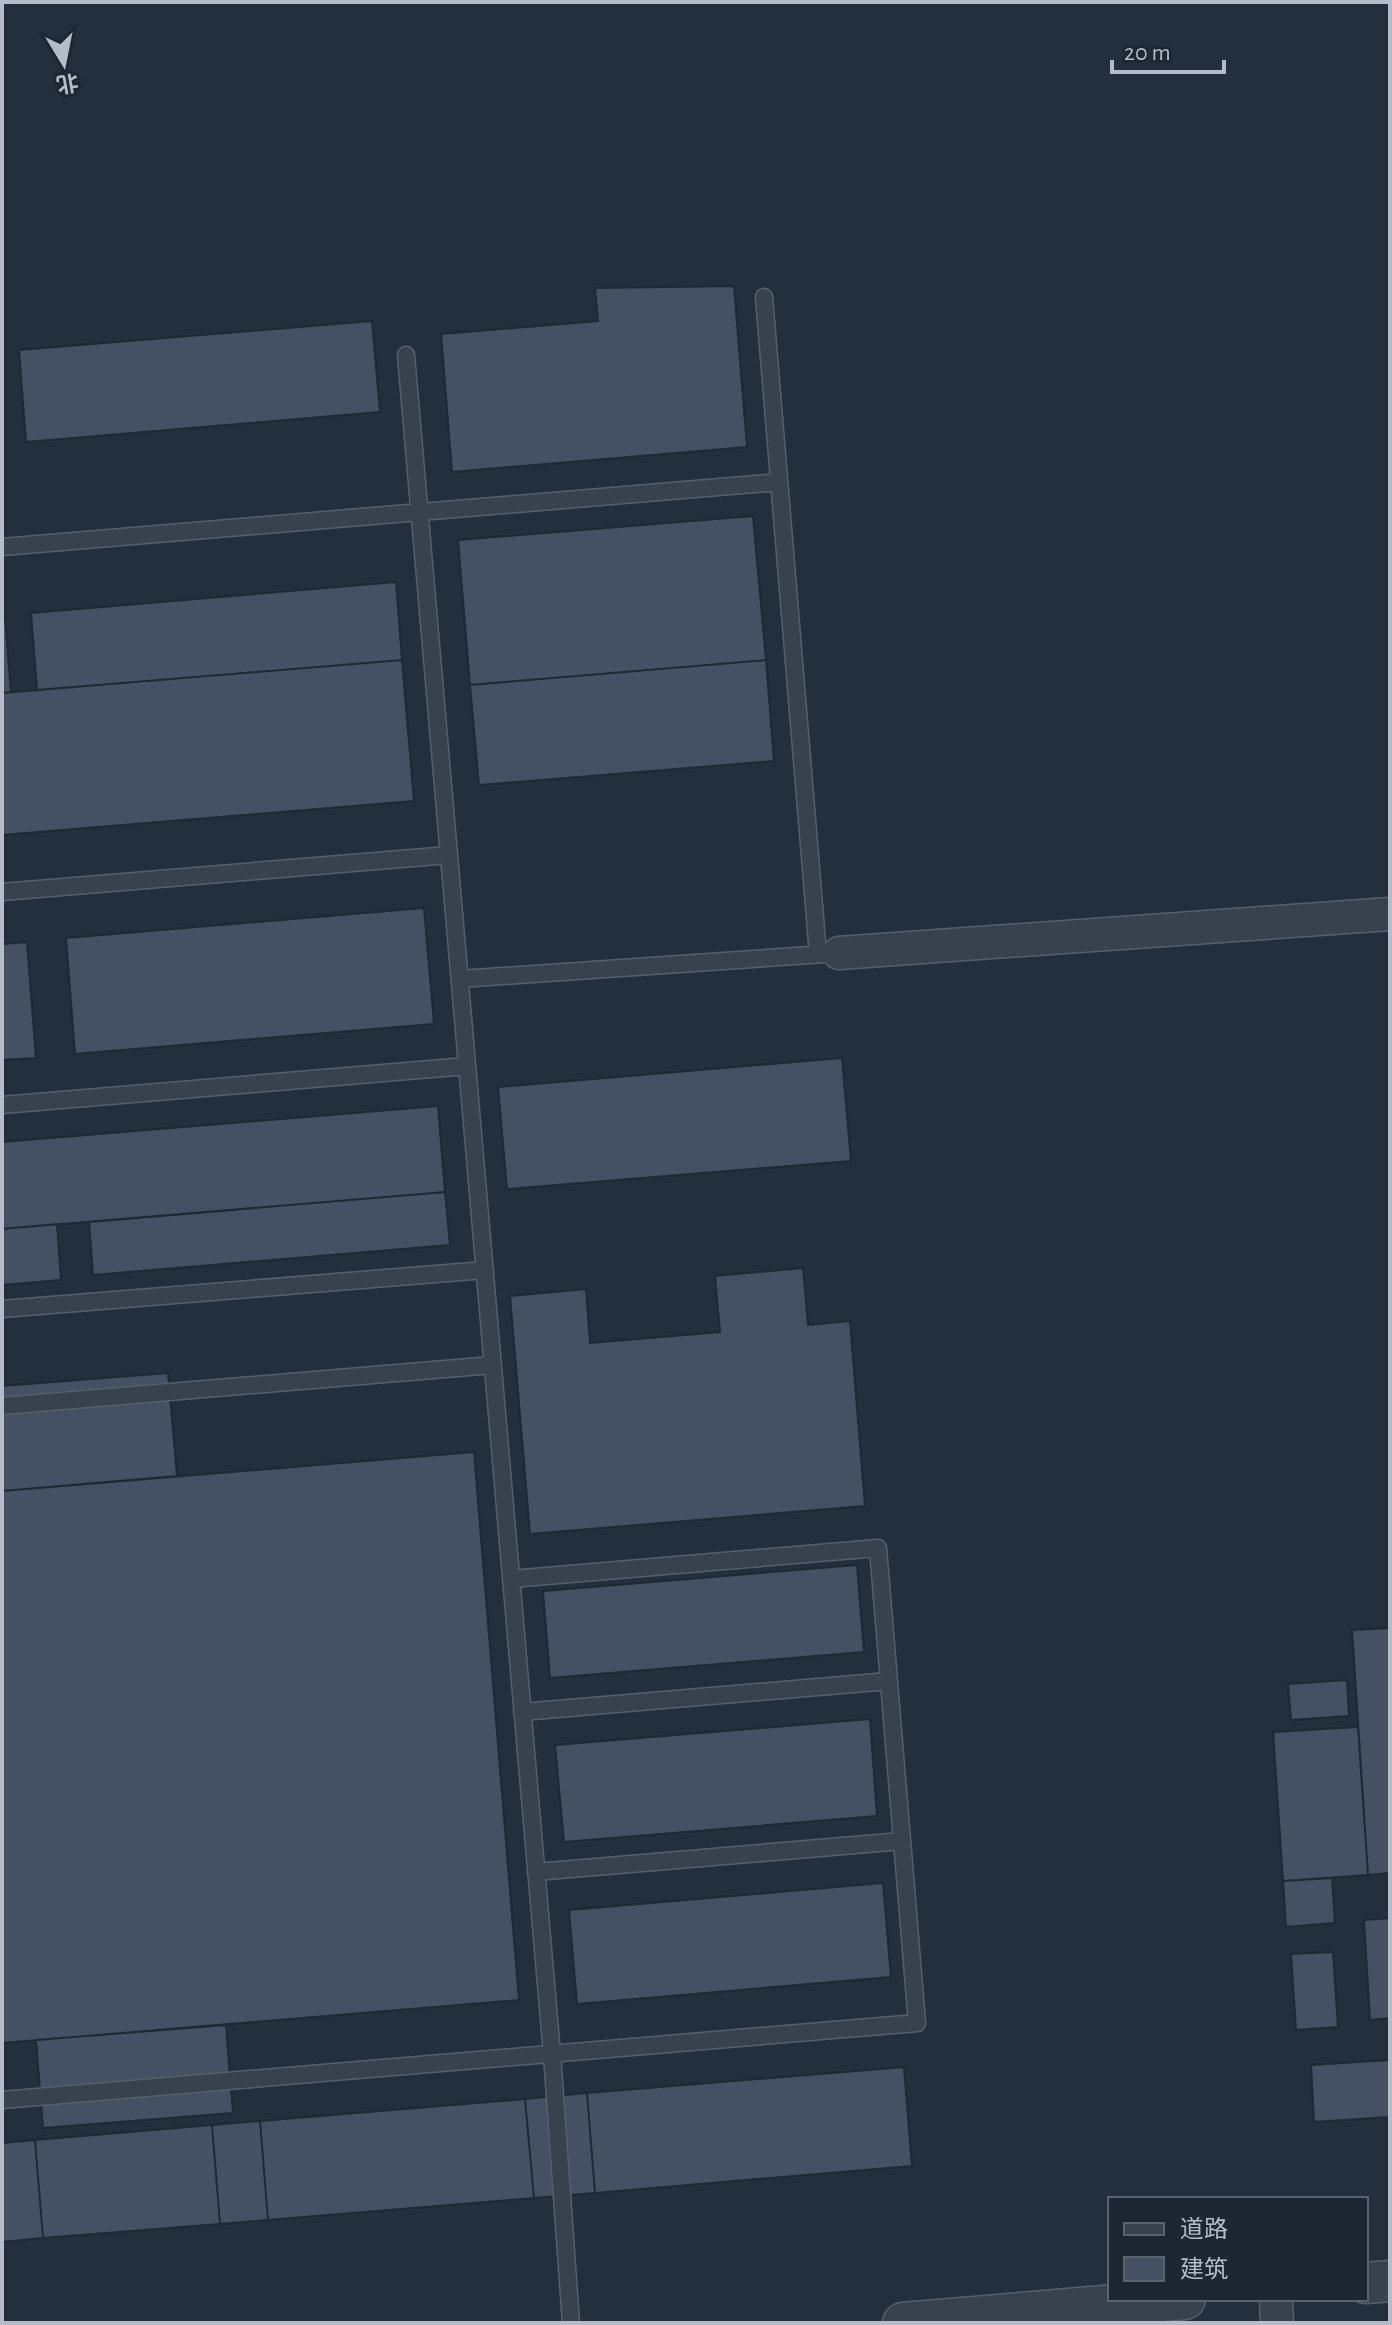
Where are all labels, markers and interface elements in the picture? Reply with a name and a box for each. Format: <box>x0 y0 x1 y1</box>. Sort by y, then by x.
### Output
north arrow <box>24 24 104 104</box>
scale bar <box>1112 24 1224 74</box>
text: 20 m <box>1124 41 1171 65</box>
text: 北 <box>55 70 80 96</box>
legend <box>1108 2197 1368 2301</box>
text: 道路 <box>1180 2216 1228 2242</box>
text: 建筑 <box>1180 2256 1228 2282</box>

